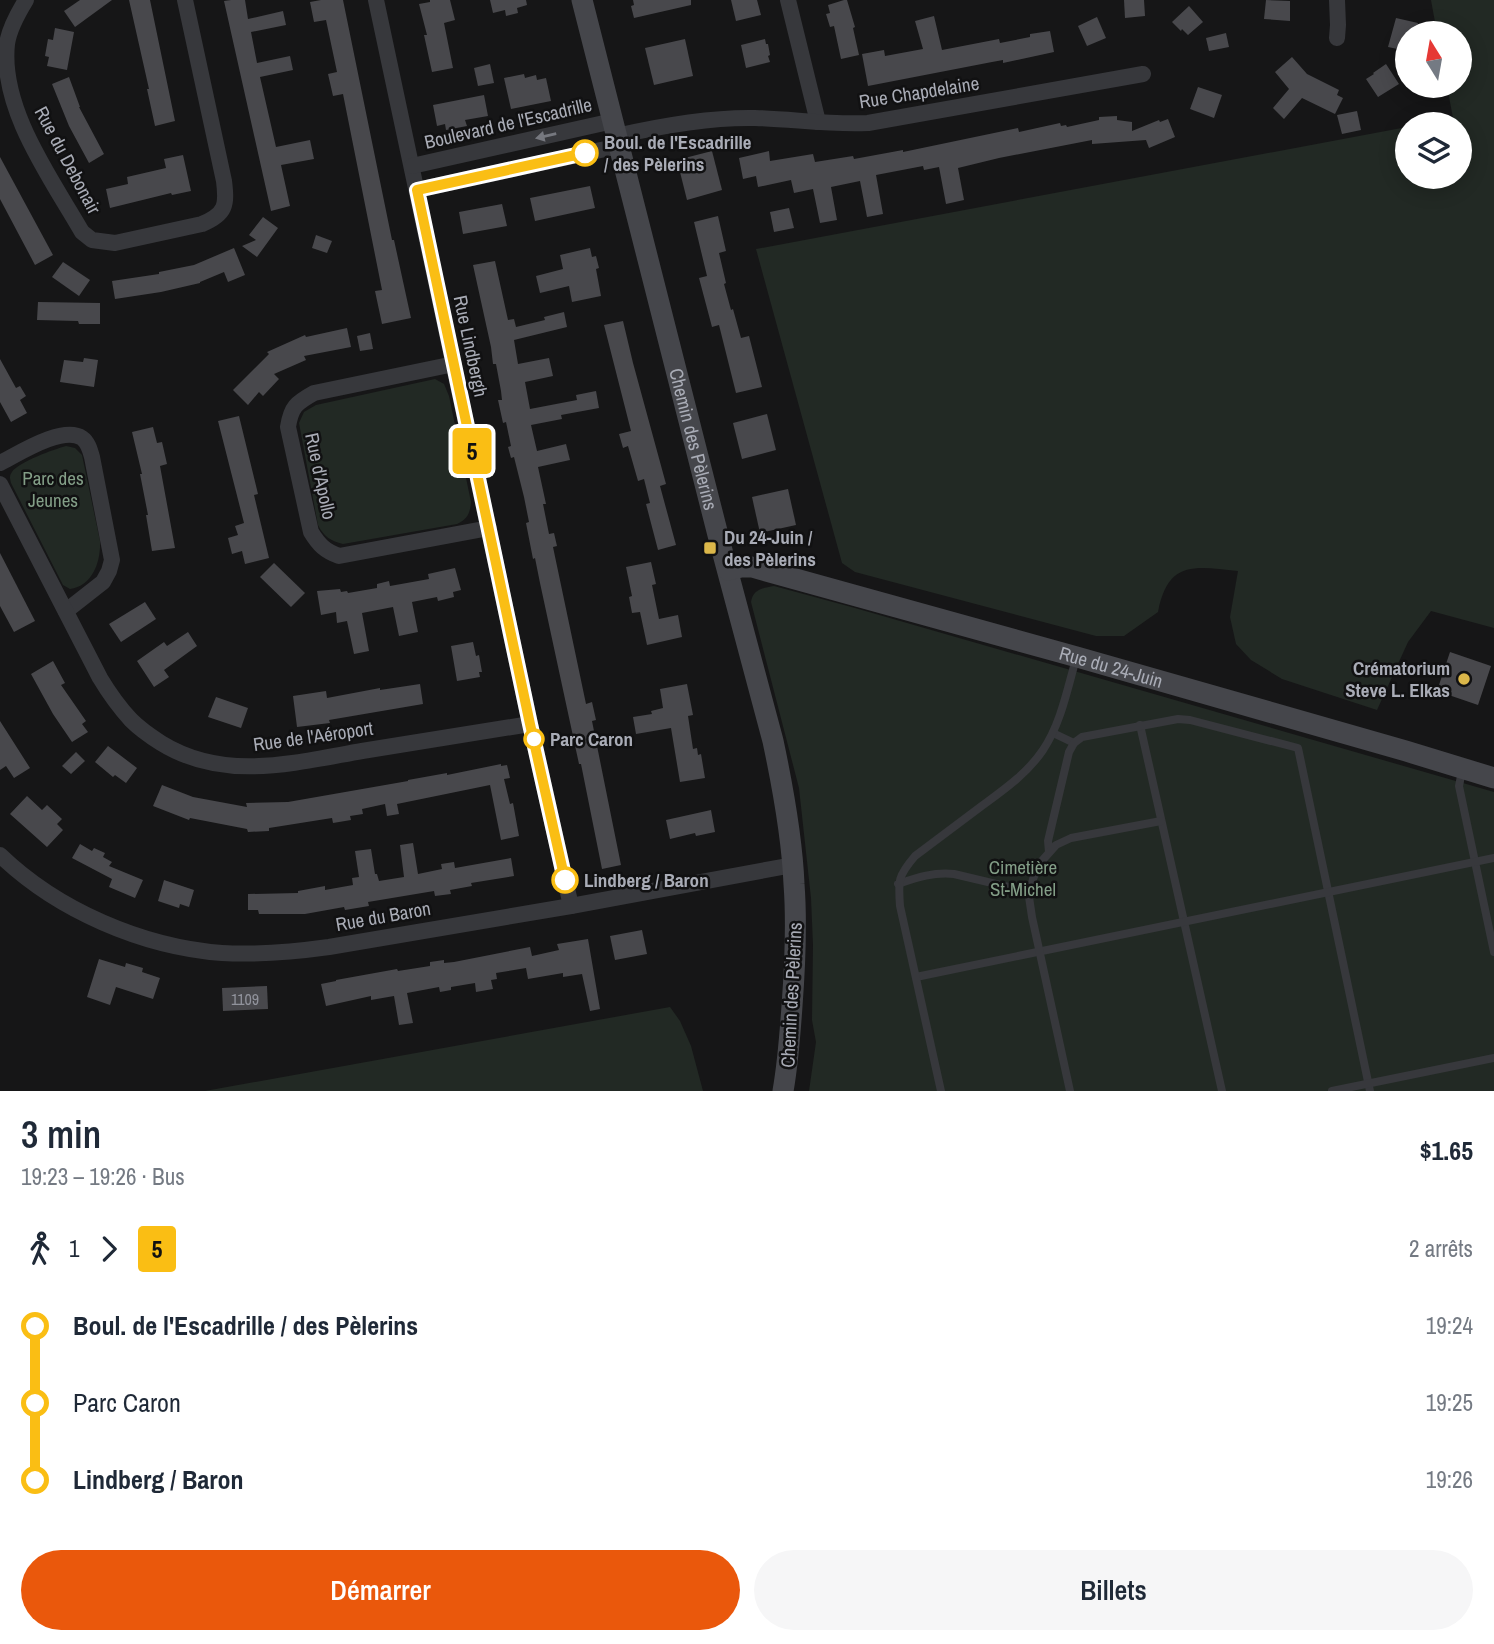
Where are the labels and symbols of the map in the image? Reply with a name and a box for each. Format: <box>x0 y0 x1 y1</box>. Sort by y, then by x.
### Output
north arrow <box>1395 21 1472 98</box>
street label: Rue Chapdelaine <box>857 70 981 114</box>
street label: Boulevard de l'Escadrille <box>422 91 594 155</box>
street label: Rue du Debonair <box>29 102 108 219</box>
place label: Boul. de l'Escadrille / des Pèlerins <box>604 129 752 177</box>
one-way arrow <box>535 131 557 142</box>
marker: Boul. de l'Escadrille / des Pèlerins <box>572 140 598 166</box>
street label: Rue Lindbergh <box>448 293 494 399</box>
street label: Chemin des Pèlerins <box>663 365 724 513</box>
line badge: 5 <box>449 428 495 474</box>
street label: Rue d'Apollo <box>299 430 343 522</box>
park label: Parc des Jeunes <box>22 465 84 513</box>
place label: Du 24-Juin / des Pèlerins <box>724 524 816 572</box>
marker: Du 24-Juin / des Pèlerins <box>702 540 718 556</box>
street label: Rue du 24-Juin <box>1056 640 1166 694</box>
place label: Crématorium Steve L. Elkas <box>1345 655 1450 703</box>
marker: Crématorium Steve L. Elkas <box>1456 671 1472 687</box>
street label: Rue de l'Aéroport <box>251 715 375 757</box>
place label: Parc Caron <box>550 726 633 752</box>
marker: Parc Caron <box>524 729 544 749</box>
park label: Cimetière St-Michel <box>989 854 1057 902</box>
marker: Lindberg / Baron <box>552 867 578 893</box>
place label: Lindberg / Baron <box>584 867 709 893</box>
street label: Rue du Baron <box>333 895 433 937</box>
street label: Chemin des Pèlerins <box>774 921 808 1068</box>
house number: 1109 <box>231 988 259 1010</box>

